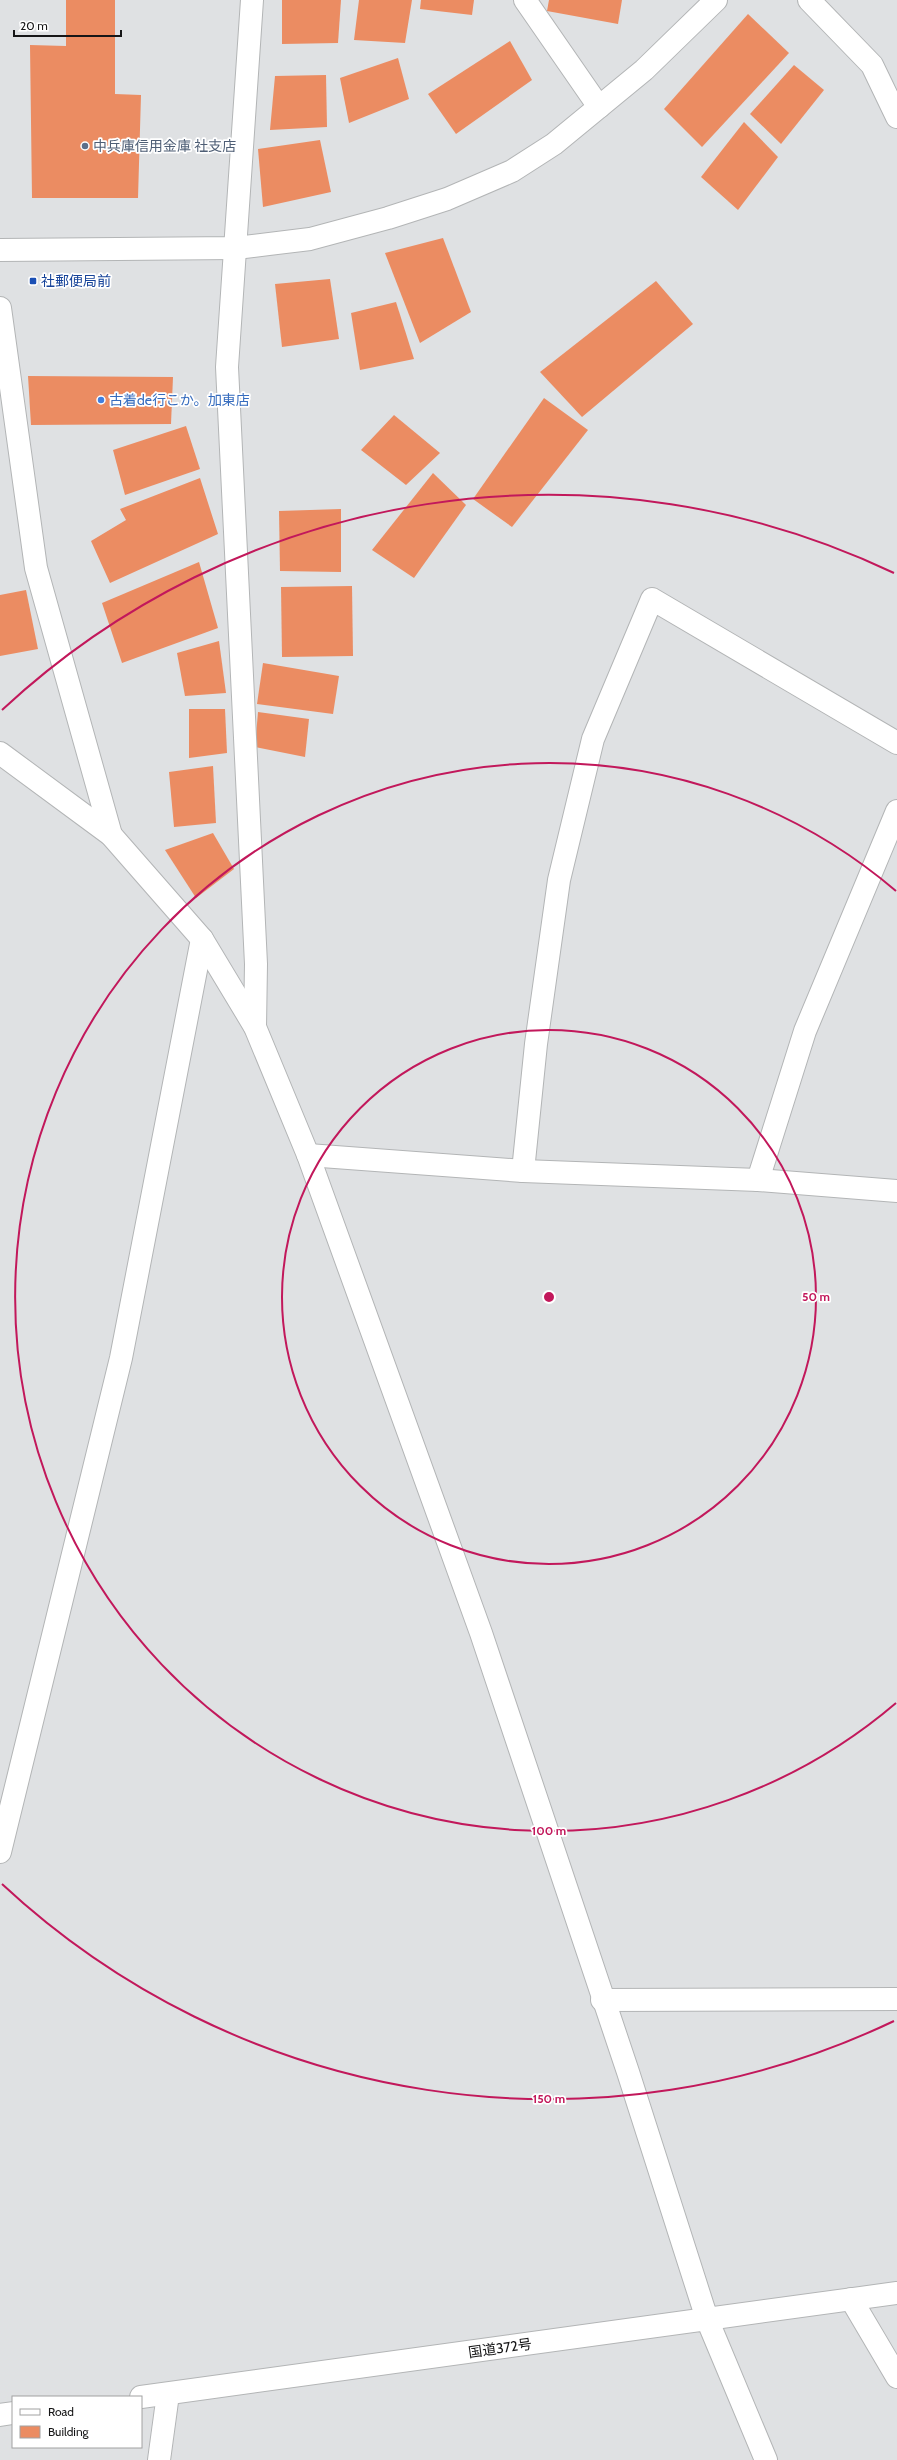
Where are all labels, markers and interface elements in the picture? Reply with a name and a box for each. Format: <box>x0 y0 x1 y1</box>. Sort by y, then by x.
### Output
scale bar <box>14 12 121 38</box>
text: 20 m <box>20 18 48 33</box>
place label: 中兵庫信用金庫 社支店 <box>93 137 236 155</box>
marker: 中兵庫信用金庫 社支店 <box>80 141 90 151</box>
place label: 社郵便局前 <box>41 272 111 290</box>
marker: 社郵便局前 <box>28 276 38 286</box>
place label: 古着de行こか。加東店 <box>109 391 250 409</box>
marker: 古着de行こか。加東店 <box>96 395 106 405</box>
text: 50 m <box>802 1289 830 1304</box>
centre of rings <box>542 1290 556 1304</box>
text: 100 m <box>532 1823 566 1838</box>
text: 150 m <box>533 2091 565 2106</box>
street label: 国道372号 <box>467 2335 533 2361</box>
legend <box>12 2396 142 2448</box>
text: Road <box>48 2404 74 2419</box>
text: Building <box>48 2424 90 2439</box>

